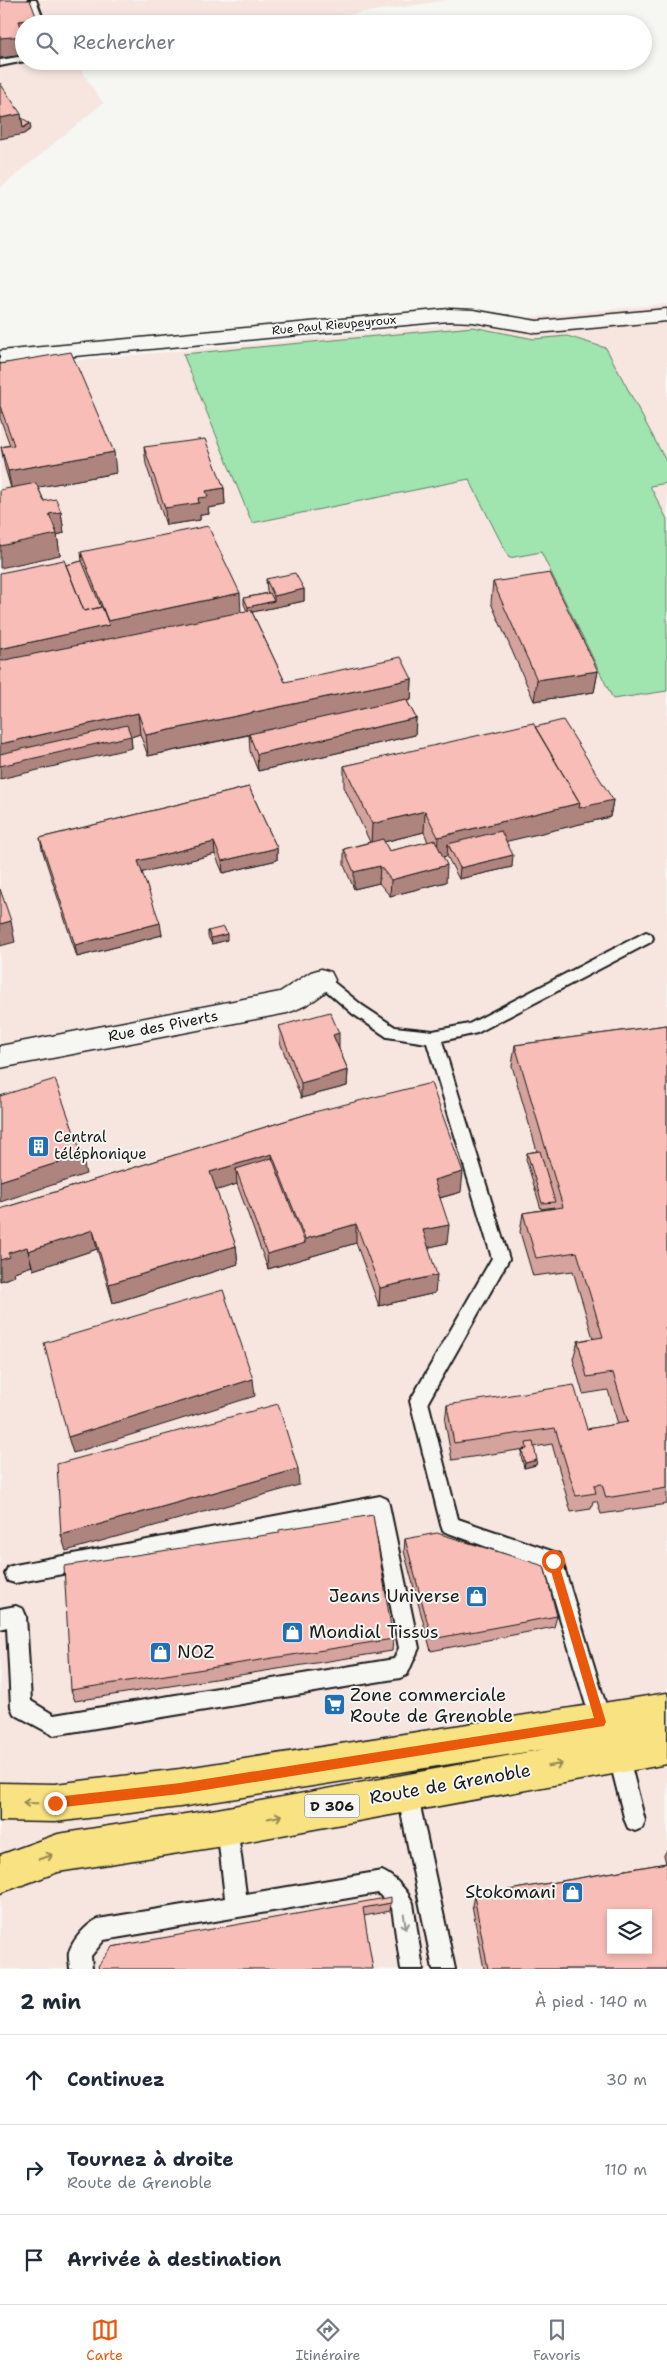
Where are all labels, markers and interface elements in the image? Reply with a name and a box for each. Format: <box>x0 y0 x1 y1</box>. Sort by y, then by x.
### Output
search box <box>15 15 652 70</box>
icon: search <box>33 29 61 57</box>
text: Rechercher <box>73 30 176 55</box>
street label: Rue Paul Rieupeyroux <box>271 312 397 338</box>
street label: Rue des Piverts <box>106 1006 220 1046</box>
place label: Central téléphonique <box>54 1127 147 1164</box>
building icon: Central téléphonique <box>26 1134 50 1158</box>
route start <box>542 1550 565 1573</box>
place label: Jeans Universe <box>329 1584 460 1608</box>
shop icon: Jeans Universe <box>464 1584 488 1608</box>
shop icon: Mondial Tissus <box>281 1620 305 1644</box>
place label: Mondial Tissus <box>309 1620 439 1644</box>
shop icon: NOZ <box>149 1640 173 1664</box>
place label: NOZ <box>177 1640 214 1664</box>
place label: Zone commerciale Route de Grenoble <box>350 1683 513 1728</box>
supermarket icon: Zone commerciale Route de Grenoble <box>322 1693 346 1717</box>
street label: Route de Grenoble <box>368 1758 532 1810</box>
one-way arrow <box>546 1760 562 1769</box>
route end <box>44 1792 67 1815</box>
road number: D 306 <box>304 1794 360 1818</box>
one-way arrow <box>22 1798 38 1807</box>
one-way arrow <box>266 1812 282 1821</box>
one-way arrow <box>37 1851 53 1861</box>
place label: Stokomani <box>465 1880 556 1904</box>
shop icon: Stokomani <box>560 1880 584 1904</box>
map controls <box>607 1909 652 1954</box>
button: layers <box>607 1909 652 1954</box>
one-way arrow <box>400 1913 410 1929</box>
text: 2 min <box>20 1988 81 2016</box>
text: À pied · 140 m <box>535 1991 647 2012</box>
icon: ahead <box>20 2066 48 2094</box>
text: Continuez <box>67 2067 165 2092</box>
text: 30 m <box>606 2069 647 2090</box>
text: Tournez à droite <box>67 2147 234 2172</box>
icon: right <box>20 2156 48 2184</box>
text: 110 m <box>604 2159 647 2180</box>
text: Route de Grenoble <box>67 2172 212 2193</box>
icon: arrive <box>20 2246 48 2274</box>
text: Arrivée à destination <box>67 2247 281 2272</box>
tab: Carte <box>86 2316 123 2364</box>
tab: Itinéraire <box>295 2316 360 2364</box>
tab: Favoris <box>533 2316 581 2364</box>

